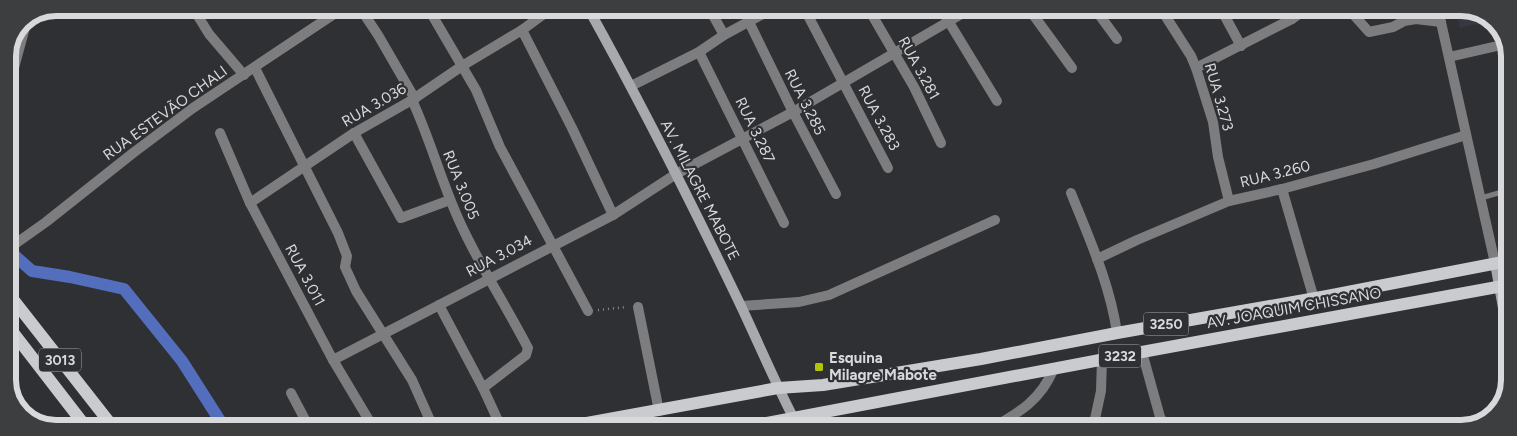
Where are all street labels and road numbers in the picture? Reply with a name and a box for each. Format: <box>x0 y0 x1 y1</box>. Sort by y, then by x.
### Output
street label: RUA 3.281 <box>894 33 944 103</box>
street label: RUA 3.273 <box>1201 61 1237 133</box>
street label: RUA ESTEVÃO CHALI <box>99 62 231 164</box>
street label: RUA 3.285 <box>781 66 829 138</box>
street label: RUA 3.036 <box>339 79 410 131</box>
street label: RUA 3.283 <box>854 82 904 154</box>
street label: RUA 3.287 <box>731 94 779 166</box>
street label: AV. MILAGRE MABOTE <box>657 117 743 263</box>
street label: RUA 3.005 <box>439 148 483 222</box>
street label: RUA 3.260 <box>1238 157 1312 191</box>
street label: RUA 3.034 <box>463 231 535 281</box>
street label: RUA 3.011 <box>281 241 329 309</box>
street label: AV. JOAQUIM CHISSANO <box>1205 284 1383 332</box>
road number: 3250 <box>1144 312 1188 336</box>
road number: 3232 <box>1099 344 1141 368</box>
road number: 3013 <box>39 348 81 372</box>

